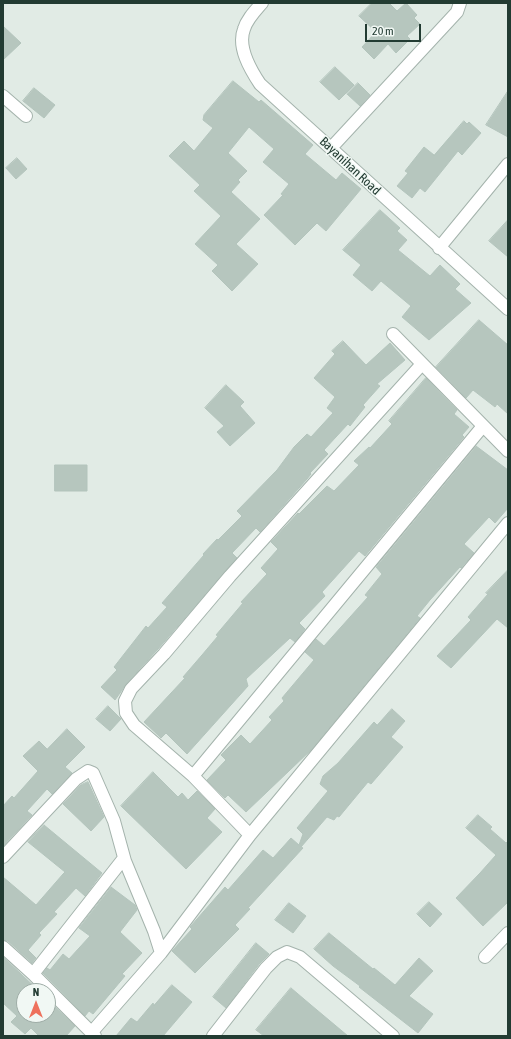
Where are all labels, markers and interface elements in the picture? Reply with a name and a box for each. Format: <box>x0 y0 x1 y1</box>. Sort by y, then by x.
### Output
scale bar <box>367 16 423 42</box>
text: 20 m <box>372 24 394 38</box>
street label: Bayanihan Road <box>316 134 384 198</box>
north arrow <box>16 983 56 1023</box>
text: N <box>33 986 39 998</box>

